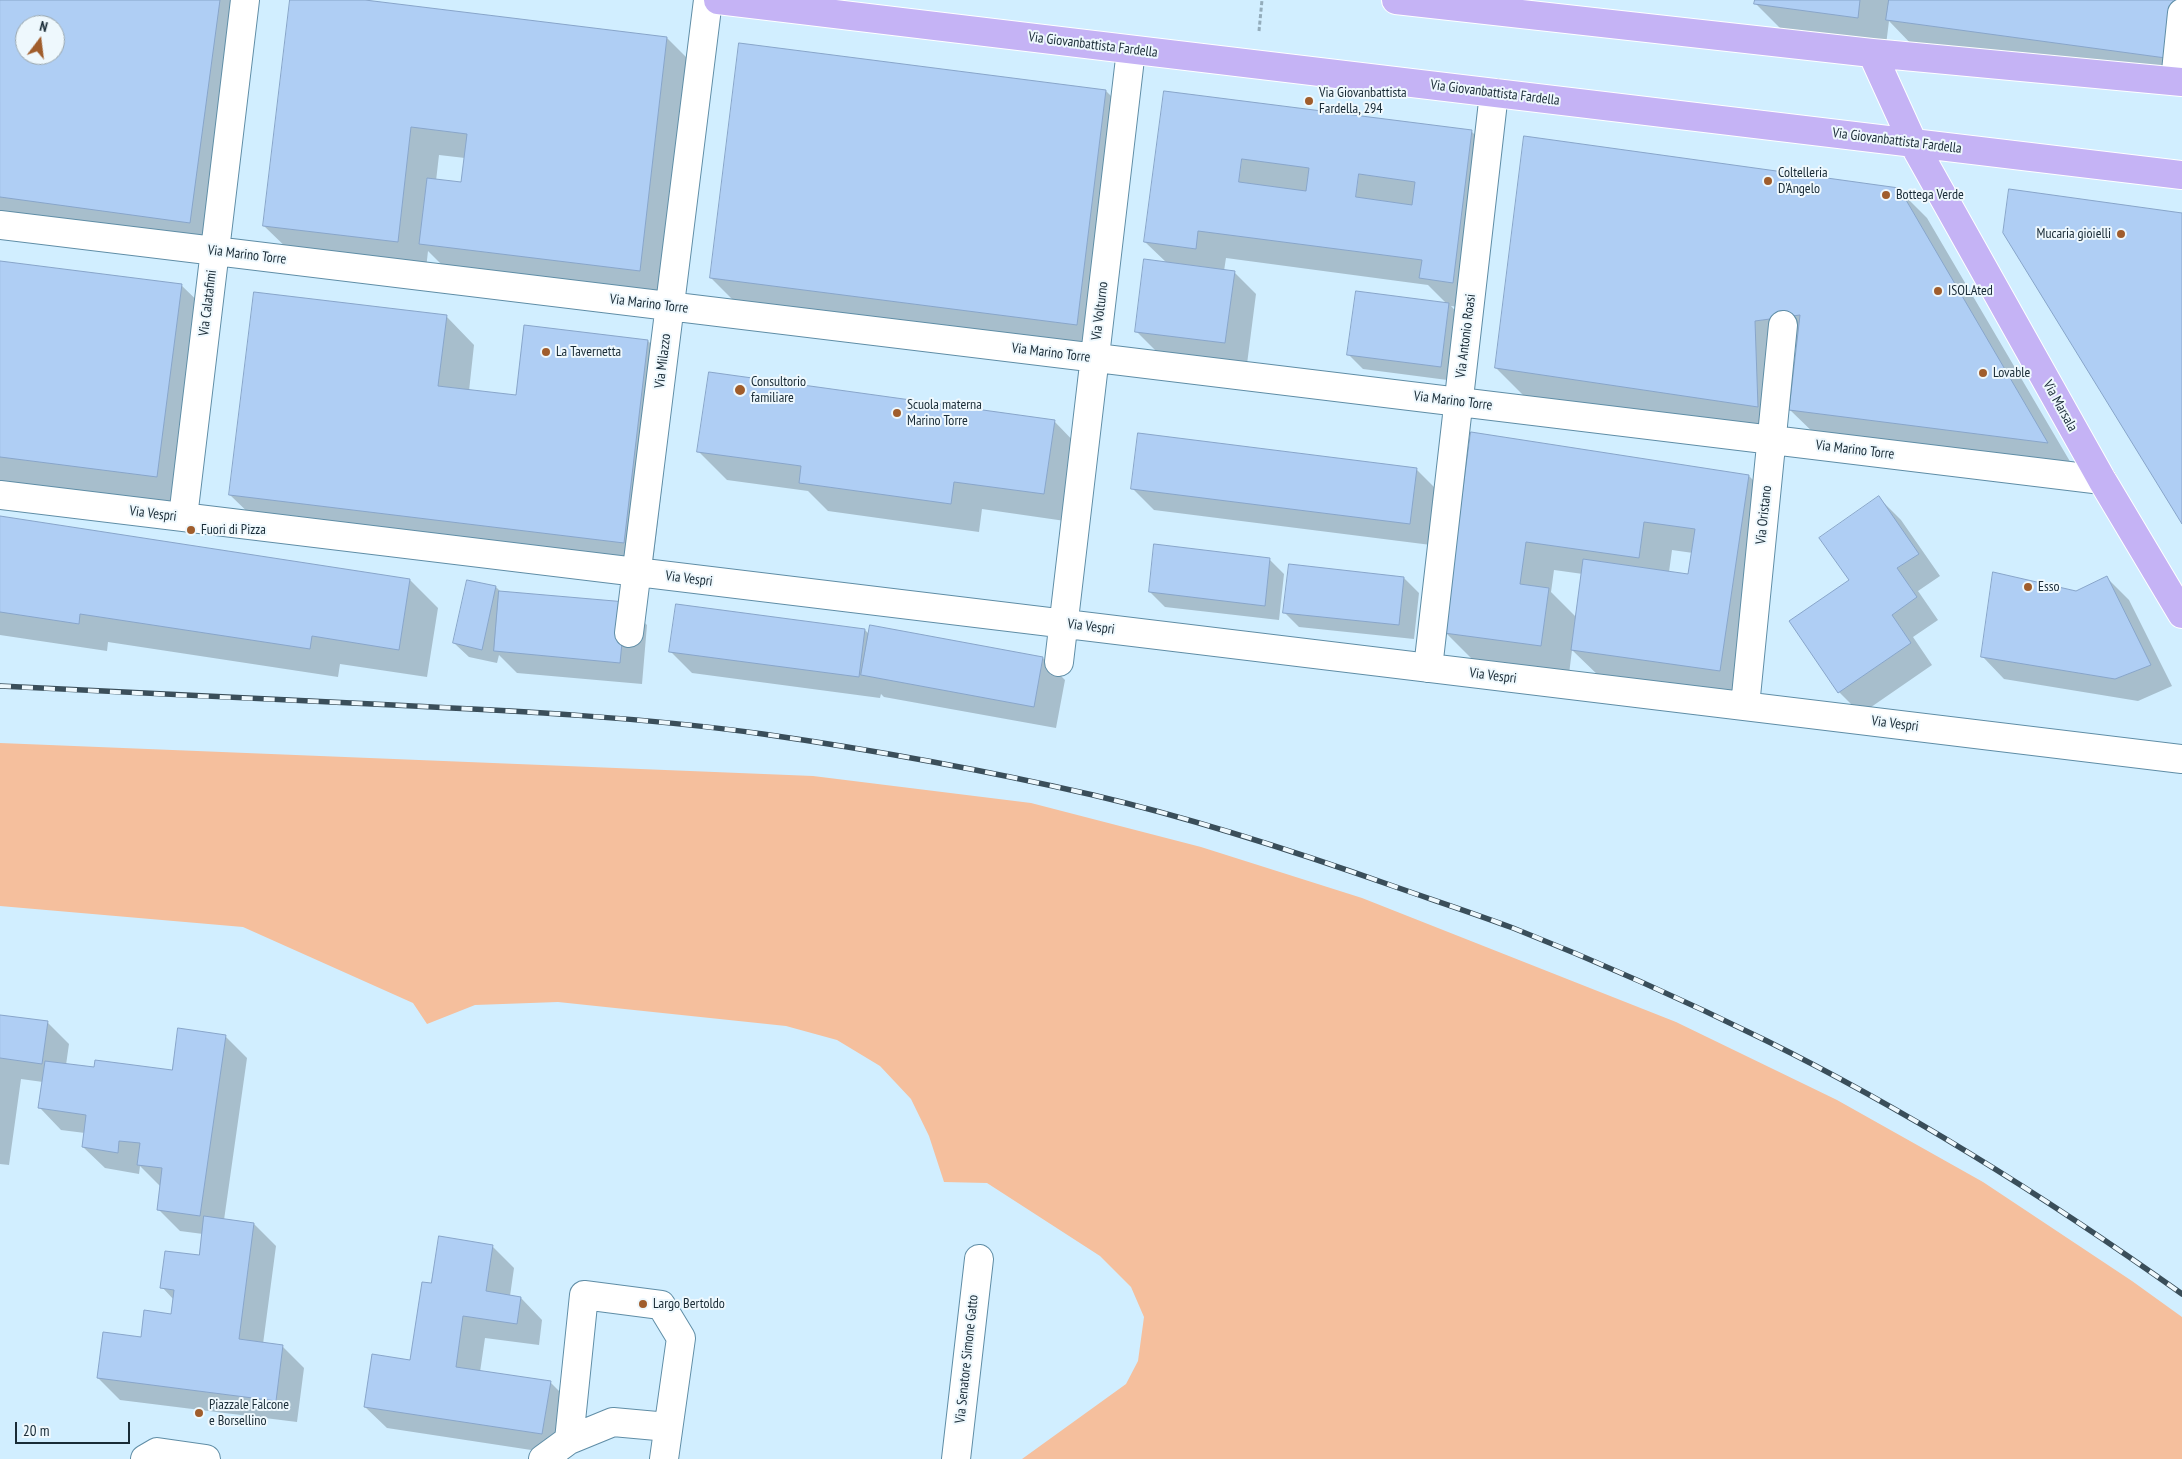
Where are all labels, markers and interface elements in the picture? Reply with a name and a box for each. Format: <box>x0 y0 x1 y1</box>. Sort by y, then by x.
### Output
north arrow <box>15 15 65 65</box>
text: N <box>38 17 50 36</box>
street label: Via Giovanbattista Fardella <box>1028 29 1158 61</box>
street label: Via Giovanbattista Fardella <box>1430 77 1560 109</box>
place label: Via Giovanbattista Fardella, 294 <box>1319 85 1407 118</box>
marker: Via Giovanbattista Fardella, 294 <box>1303 95 1315 107</box>
street label: Via Giovanbattista Fardella <box>1832 125 1962 157</box>
place label: Coltelleria D'Angelo <box>1778 165 1828 198</box>
marker: Coltelleria D'Angelo <box>1762 175 1774 187</box>
place label: Bottega Verde <box>1896 187 1964 203</box>
marker: Bottega Verde <box>1880 189 1892 201</box>
place label: Mucaria gioielli <box>2036 226 2111 242</box>
marker: Mucaria gioielli <box>2115 228 2127 240</box>
street label: Via Marino Torre <box>207 242 287 268</box>
street label: Via Calatafimi <box>196 269 220 337</box>
street label: Via Volturno <box>1088 281 1112 341</box>
place label: ISOLAted <box>1948 283 1993 299</box>
marker: ISOLAted <box>1932 285 1944 297</box>
street label: Via Marino Torre <box>609 291 689 317</box>
street label: Via Antonio Roasi <box>1453 293 1479 379</box>
street label: Via Milazzo <box>651 333 675 389</box>
street label: Via Marino Torre <box>1011 340 1091 366</box>
place label: La Tavernetta <box>556 344 621 360</box>
marker: La Tavernetta <box>540 346 552 358</box>
place label: Lovable <box>1993 365 2030 381</box>
marker: Lovable <box>1977 367 1989 379</box>
place label: Consultorio familiare <box>751 374 806 407</box>
street label: Via Marsala <box>2039 378 2081 434</box>
marker: Consultorio familiare <box>733 383 747 397</box>
street label: Via Marino Torre <box>1413 388 1493 414</box>
place label: Scuola materna Marino Torre <box>907 397 982 430</box>
marker: Scuola materna Marino Torre <box>891 407 903 419</box>
street label: Via Marino Torre <box>1815 437 1895 463</box>
street label: Via Oristano <box>1753 485 1775 545</box>
street label: Via Vespri <box>128 503 178 525</box>
place label: Fuori di Pizza <box>201 522 266 538</box>
marker: Fuori di Pizza <box>185 524 197 536</box>
street label: Via Vespri <box>664 568 714 590</box>
place label: Esso <box>2038 579 2060 595</box>
marker: Esso <box>2022 581 2034 593</box>
street label: Via Vespri <box>1066 616 1116 638</box>
street label: Via Vespri <box>1468 665 1518 687</box>
street label: Via Vespri <box>1870 713 1920 735</box>
street label: Via Senatore Simone Gatto <box>952 1294 982 1424</box>
place label: Largo Bertoldo <box>653 1296 725 1312</box>
marker: Largo Bertoldo <box>637 1298 649 1310</box>
place label: Piazzale Falcone e Borsellino <box>209 1397 289 1430</box>
marker: Piazzale Falcone e Borsellino <box>193 1407 205 1419</box>
scale bar <box>18 1412 132 1444</box>
text: 20 m <box>23 1421 49 1440</box>

